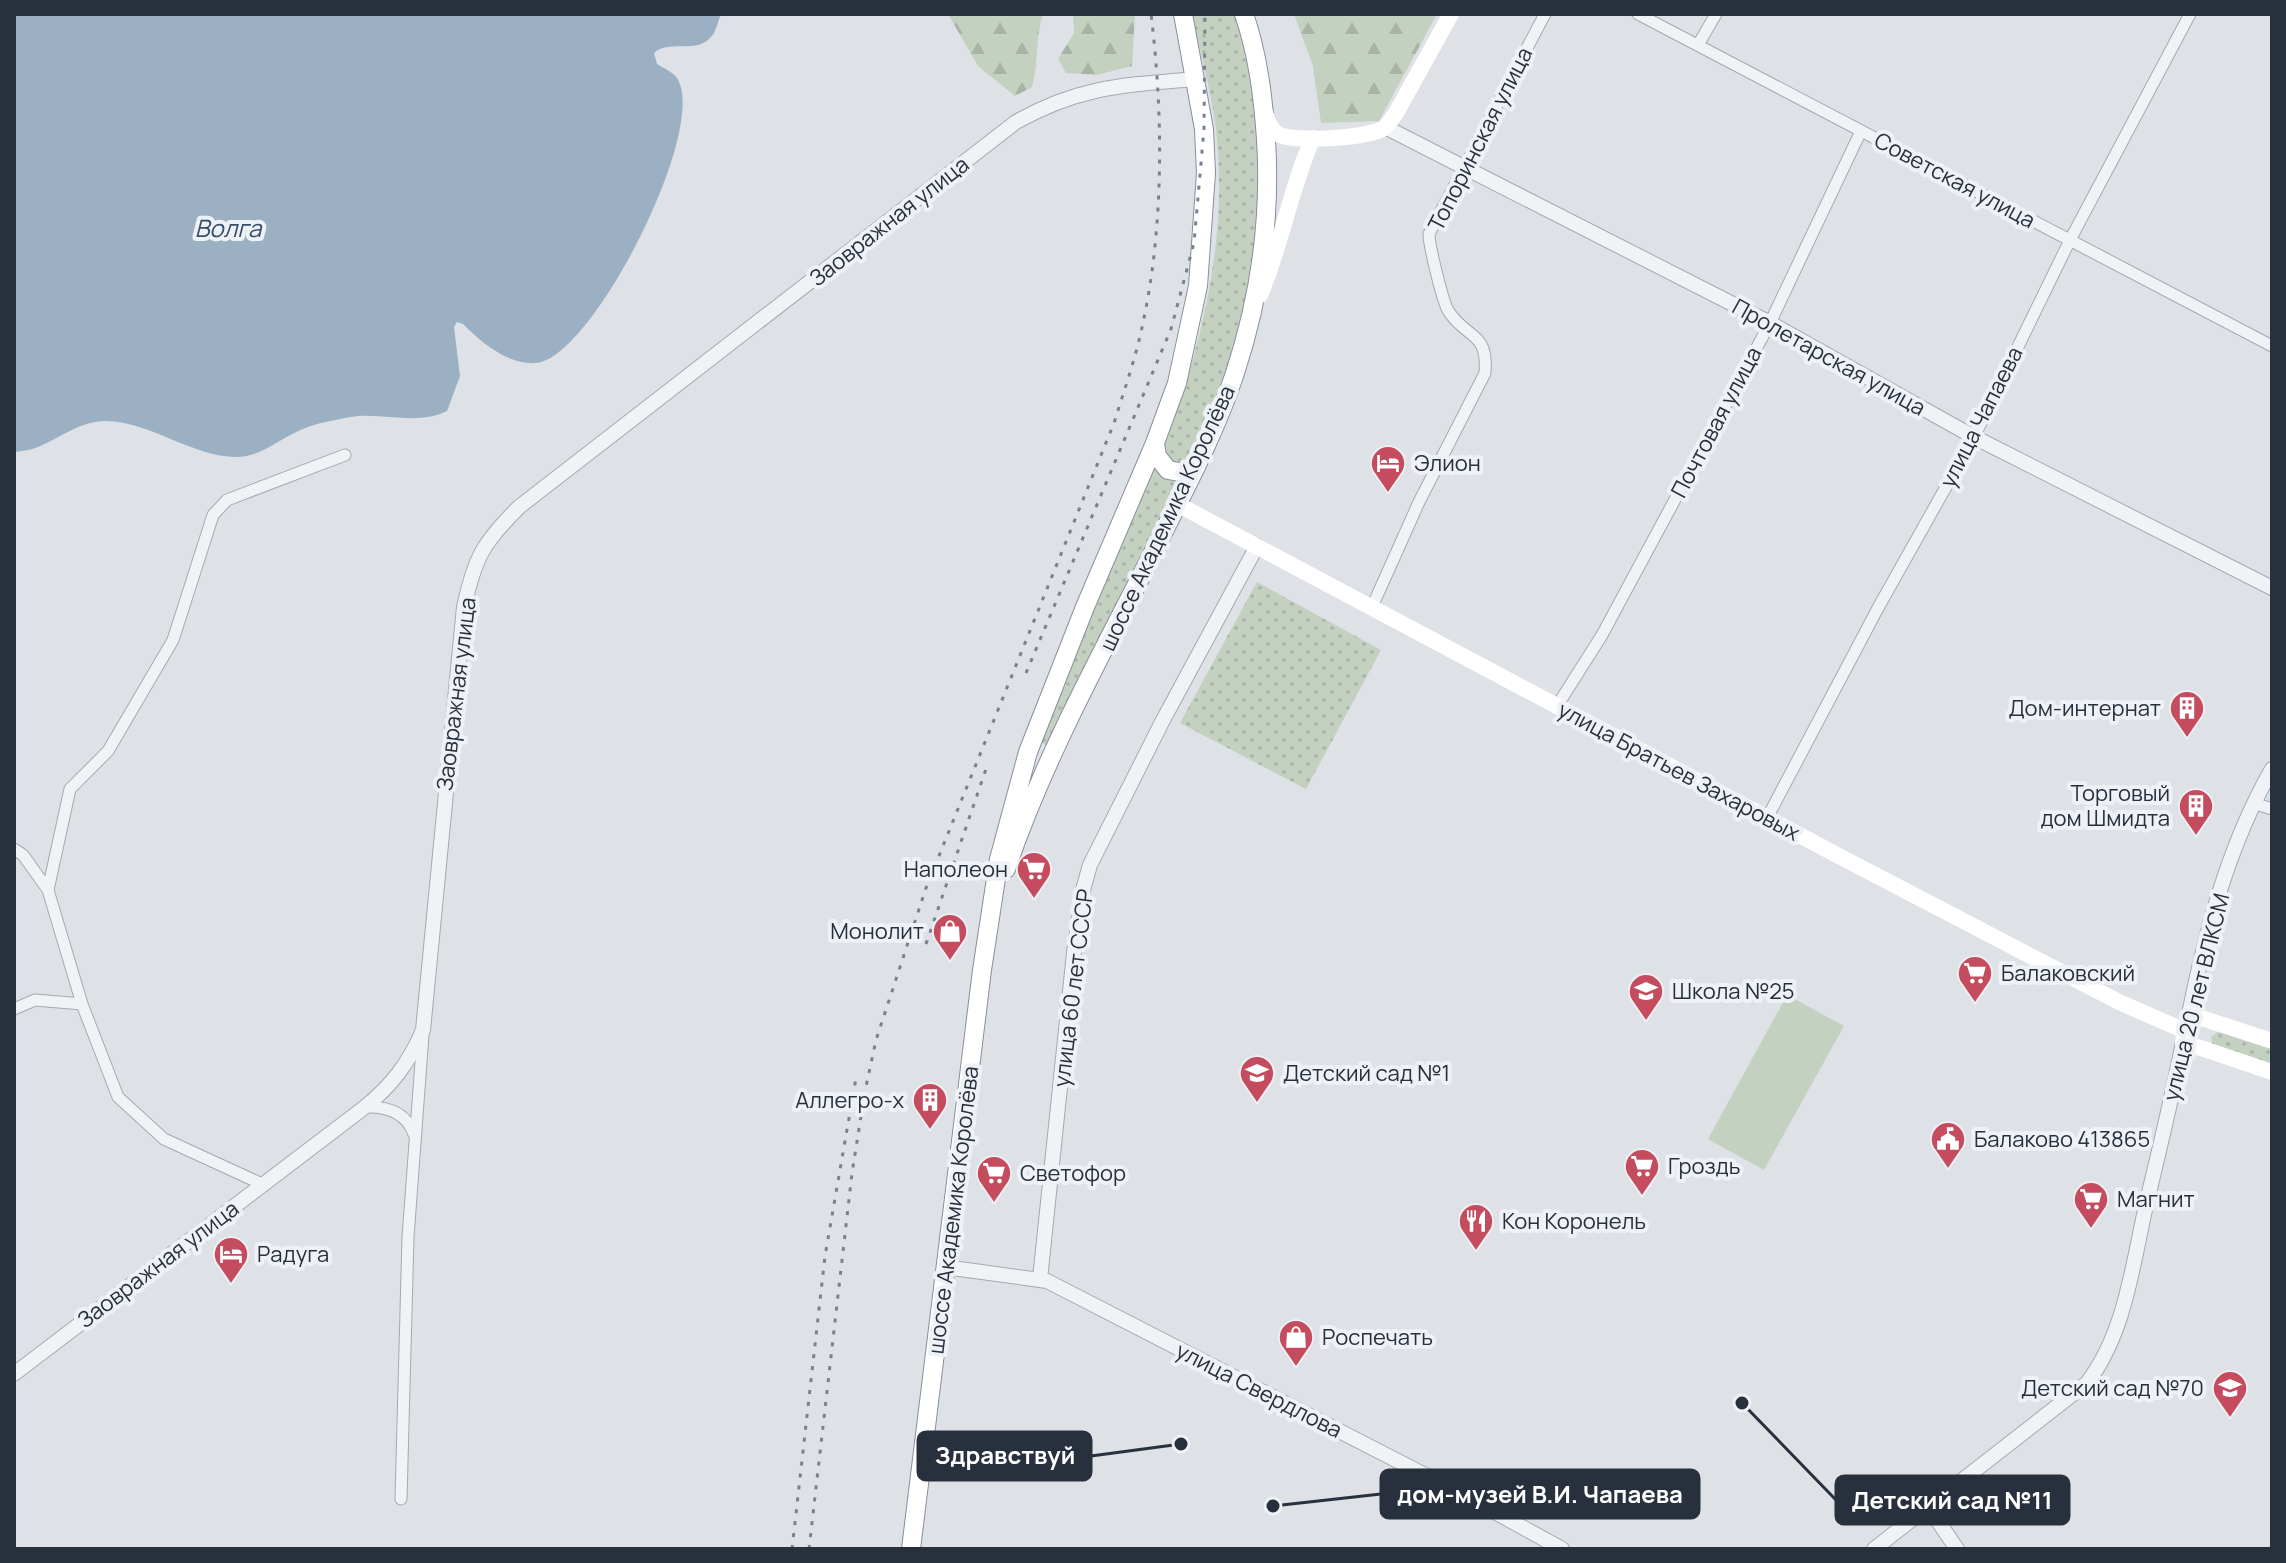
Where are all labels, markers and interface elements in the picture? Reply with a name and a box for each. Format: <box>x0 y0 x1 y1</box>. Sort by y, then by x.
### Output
street label: Топоринская улица <box>1421 42 1539 236</box>
street label: Советская улица <box>1869 125 2041 235</box>
street label: Заовражная улица <box>803 149 975 293</box>
water label: Волга <box>195 211 263 244</box>
street label: Пролетарская улица <box>1727 291 1931 423</box>
street label: Почтовая улица <box>1664 341 1768 503</box>
street label: улица Чапаева <box>1933 341 2029 493</box>
street label: шоссе Академика Королёва <box>1092 380 1242 656</box>
hotel icon: Элион <box>1369 444 1407 494</box>
place label: Элион <box>1414 448 1481 478</box>
street label: Заовражная улица <box>429 596 483 792</box>
building icon: Дом-интернат <box>2168 689 2206 739</box>
place label: Дом-интернат <box>2008 693 2161 723</box>
street label: улица Братьев Захаровых <box>1553 694 1806 848</box>
place label: Торговый дом Шмидта <box>2040 778 2170 833</box>
building icon: Торговый дом Шмидта <box>2177 787 2215 837</box>
supermarket icon: Наполеон <box>1015 850 1053 900</box>
place label: Наполеон <box>904 854 1008 884</box>
street label: улица 60 лет СССР <box>1046 887 1100 1089</box>
street label: улица 20 лет ВЛКСМ <box>2156 890 2236 1104</box>
shop icon: Монолит <box>931 912 969 962</box>
place label: Монолит <box>830 916 924 946</box>
supermarket icon: Балаковский <box>1956 954 1994 1004</box>
place label: Балаковский <box>2001 958 2135 988</box>
school or university icon: Школа №25 <box>1627 972 1665 1022</box>
place label: Школа №25 <box>1672 976 1795 1006</box>
school or university icon: Детский сад №1 <box>1238 1054 1276 1104</box>
place label: Детский сад №1 <box>1283 1058 1450 1088</box>
street label: шоссе Академика Королёва <box>920 1064 986 1356</box>
building icon: Аллегро-х <box>911 1081 949 1131</box>
place label: Аллегро-х <box>795 1085 904 1115</box>
public building icon: Балаково 413865 <box>1929 1120 1967 1170</box>
place label: Балаково 413865 <box>1974 1124 2150 1154</box>
supermarket icon: Гроздь <box>1623 1147 1661 1197</box>
place label: Гроздь <box>1668 1151 1740 1181</box>
supermarket icon: Светофор <box>975 1154 1013 1204</box>
place label: Светофор <box>1020 1158 1126 1188</box>
supermarket icon: Магнит <box>2072 1180 2110 1230</box>
place label: Магнит <box>2117 1184 2195 1214</box>
street label: Заовражная улица <box>71 1193 245 1335</box>
restaurant icon: Кон Коронель <box>1457 1202 1495 1252</box>
place label: Кон Коронель <box>1502 1206 1646 1236</box>
hotel icon: Радуга <box>212 1235 250 1285</box>
place label: Радуга <box>257 1239 329 1269</box>
shop icon: Роспечать <box>1277 1318 1315 1368</box>
place label: Роспечать <box>1322 1322 1433 1352</box>
street label: улица Свердлова <box>1171 1335 1347 1445</box>
school or university icon: Детский сад №70 <box>2211 1369 2249 1419</box>
place label: Детский сад №70 <box>2021 1373 2204 1403</box>
callout: Здравствуй <box>918 1432 1091 1480</box>
text: Здравствуй <box>935 1438 1075 1471</box>
callout: дом-музей В.И. Чапаева <box>1381 1470 1699 1518</box>
callout: Детский сад №11 <box>1836 1476 2069 1524</box>
text: дом-музей В.И. Чапаева <box>1397 1477 1683 1510</box>
text: Детский сад №11 <box>1852 1483 2052 1516</box>

